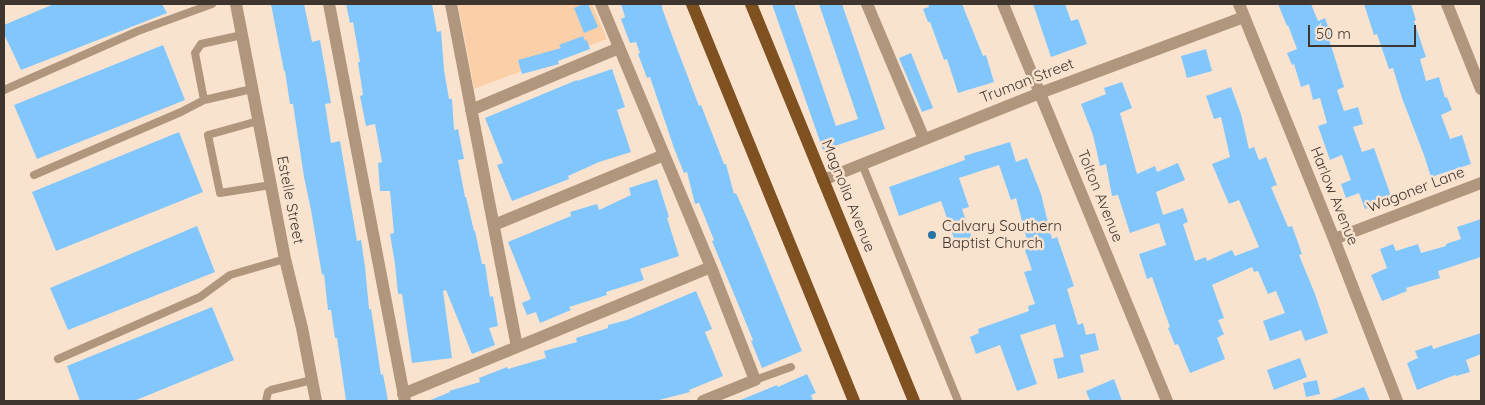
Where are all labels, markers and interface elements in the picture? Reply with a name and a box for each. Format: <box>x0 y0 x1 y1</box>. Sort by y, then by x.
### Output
scale bar <box>1310 15 1418 47</box>
text: 50 m <box>1316 24 1351 43</box>
street label: Truman Street <box>978 55 1076 107</box>
street label: Magnolia Avenue <box>817 137 879 255</box>
street label: Harlow Avenue <box>1306 144 1362 248</box>
street label: Tolton Avenue <box>1073 147 1127 245</box>
street label: Estelle Street <box>273 154 307 246</box>
street label: Wagoner Lane <box>1365 163 1467 217</box>
place label: Calvary Southern Baptist Church <box>942 217 1062 252</box>
marker: Calvary Southern Baptist Church <box>926 229 938 241</box>

